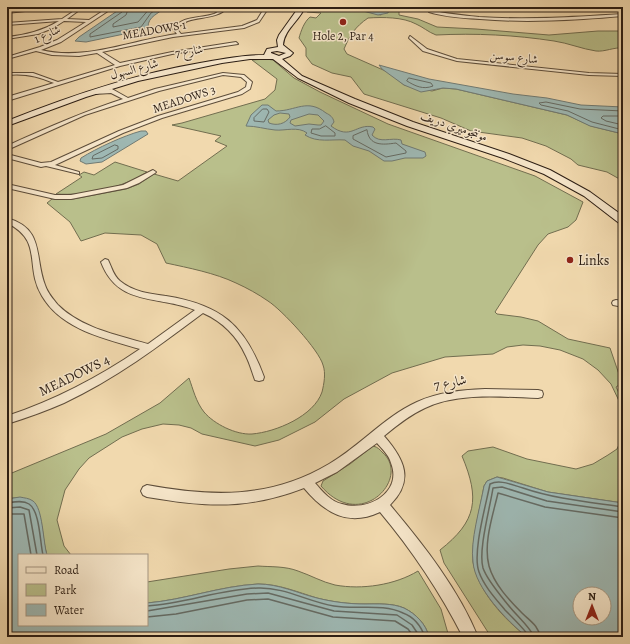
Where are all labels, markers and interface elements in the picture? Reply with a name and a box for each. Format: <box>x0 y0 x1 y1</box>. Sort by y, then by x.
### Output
street label: MEADOWS 1 <box>121 17 187 43</box>
marker: Hole 2, Par 4 <box>338 17 348 27</box>
street label: شارع 1 <box>31 21 64 50</box>
place label: Hole 2, Par 4 <box>312 28 374 44</box>
street label: شارع 7 <box>174 41 205 64</box>
street label: شارع سوسن <box>489 47 539 70</box>
street label: شارع السهول <box>108 55 161 86</box>
street label: MEADOWS 3 <box>150 81 218 117</box>
street label: مونتجوميري دريف <box>418 107 490 147</box>
place label: Links <box>578 251 609 270</box>
marker: Links <box>565 255 575 265</box>
street label: MEADOWS 4 <box>36 350 113 401</box>
street label: شارع 7 <box>432 370 469 397</box>
legend <box>18 554 148 626</box>
text: Road <box>54 562 80 578</box>
text: Park <box>54 582 77 598</box>
north arrow <box>572 586 612 626</box>
text: N <box>588 589 596 604</box>
text: Water <box>53 602 84 618</box>

